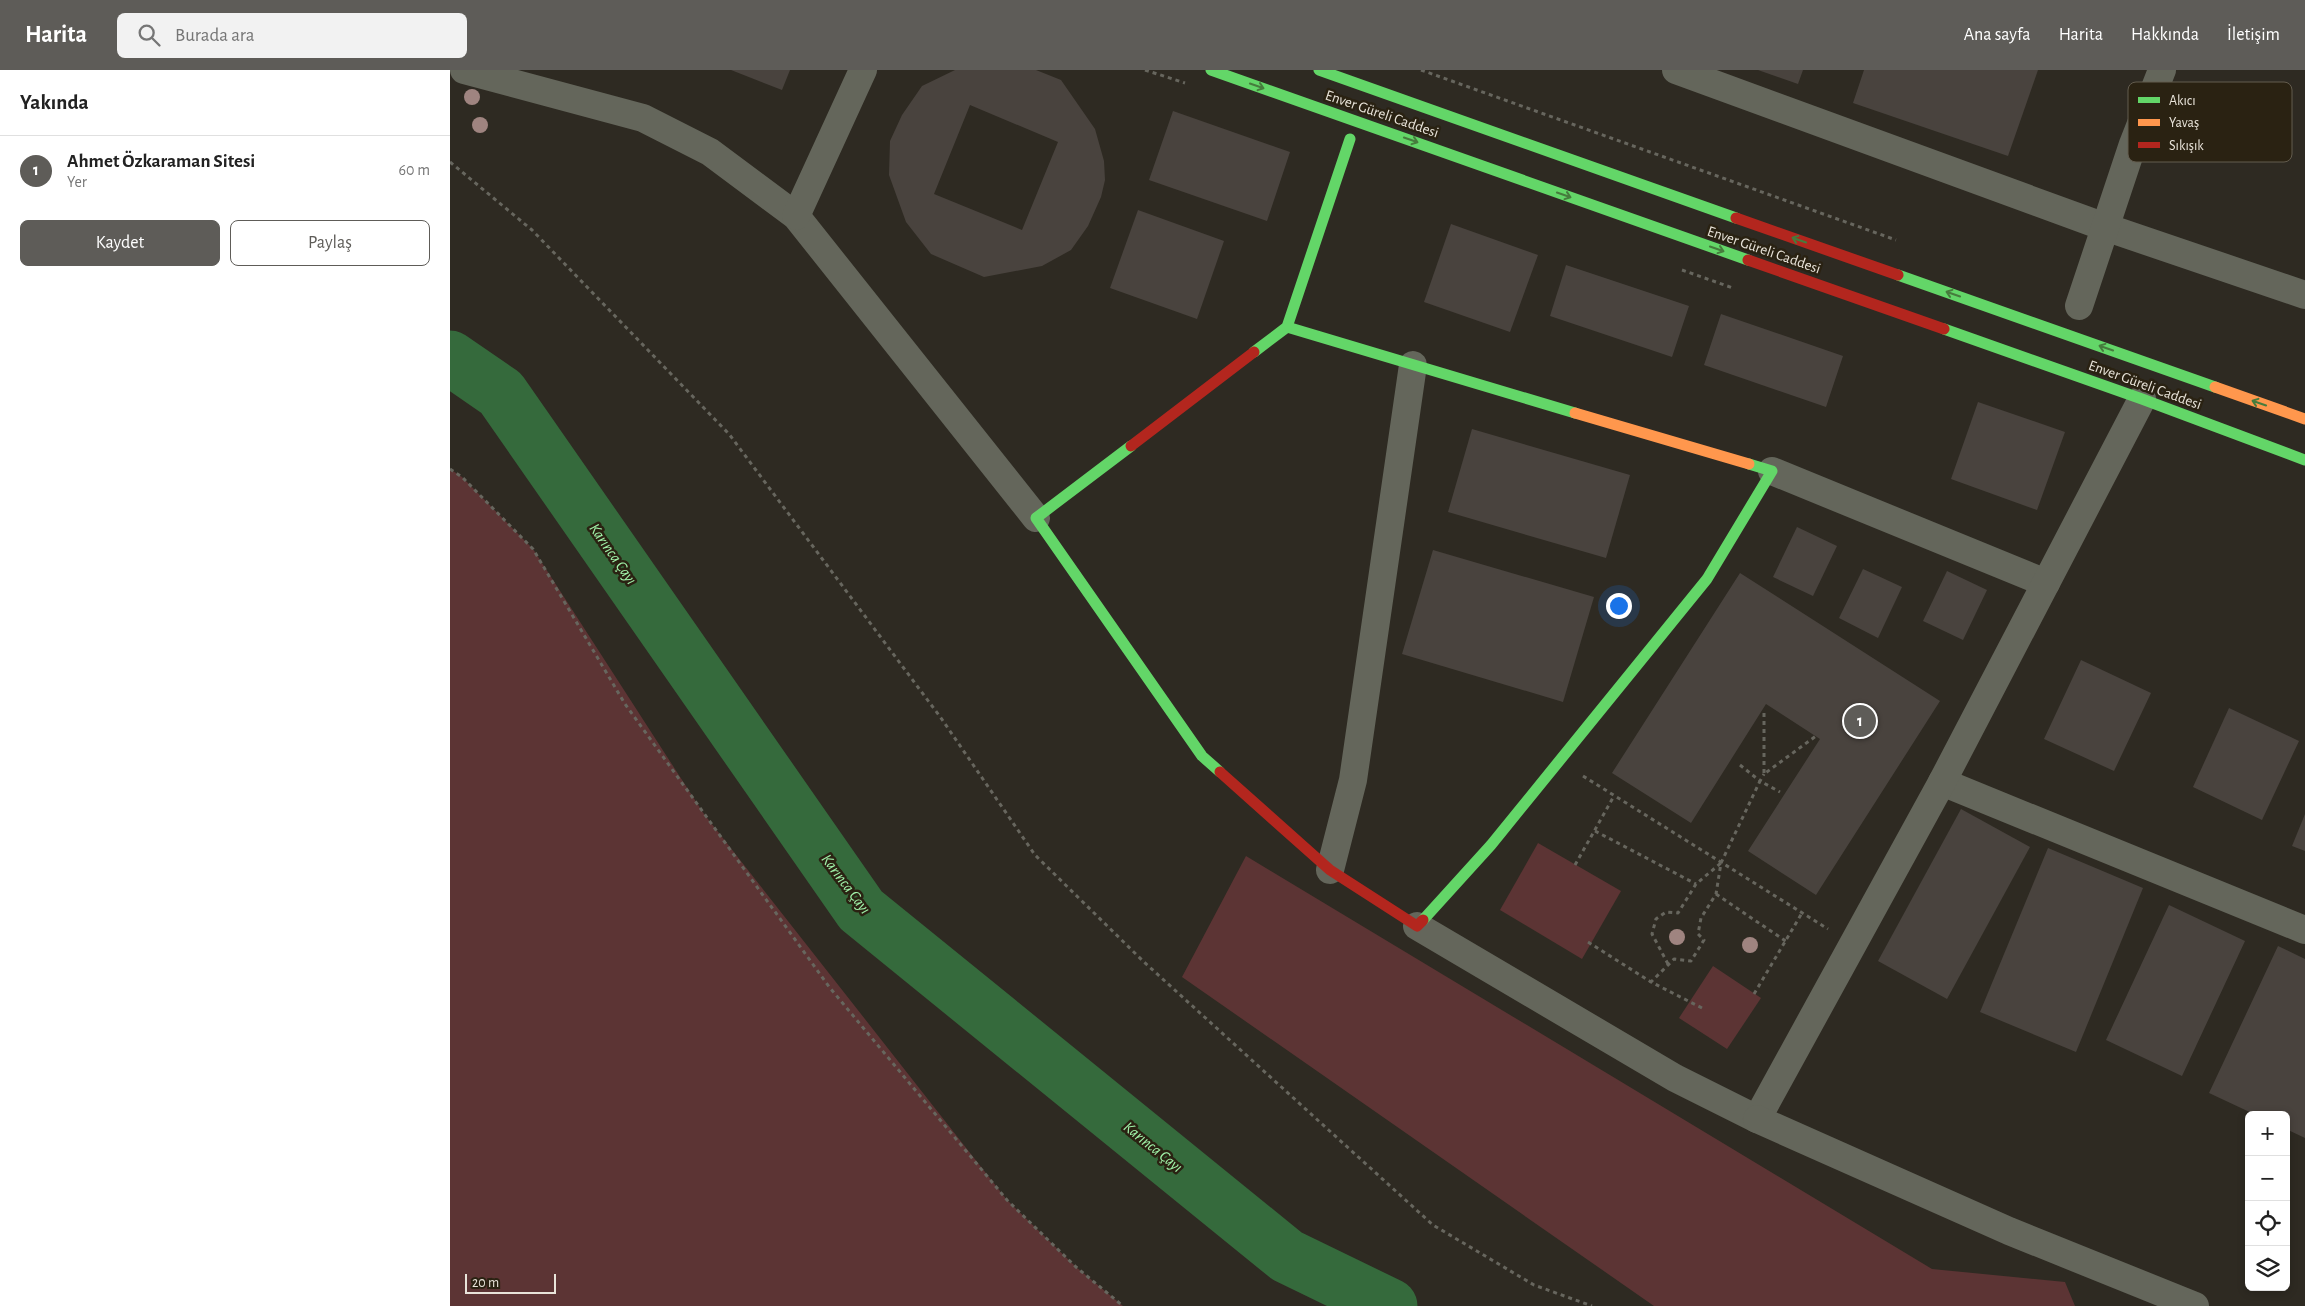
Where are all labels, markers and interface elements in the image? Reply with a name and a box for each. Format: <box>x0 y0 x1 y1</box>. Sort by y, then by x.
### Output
search box <box>117 13 467 58</box>
icon: search <box>135 21 163 49</box>
text: Harita <box>25 23 87 47</box>
text: Burada ara <box>175 26 254 45</box>
text: Ana sayfa <box>1964 26 2031 44</box>
text: Harita <box>2059 26 2103 44</box>
text: Hakkında <box>2131 26 2199 44</box>
text: İletişim <box>2227 26 2280 44</box>
one-way arrow <box>1249 82 1265 91</box>
legend <box>2128 82 2292 162</box>
street label: Enver Güreli Caddesi <box>1323 88 1441 140</box>
text: Yakında <box>20 92 89 113</box>
text: Akıcı <box>2169 94 2196 108</box>
text: Yavaş <box>2169 116 2199 130</box>
one-way arrow <box>1402 136 1418 146</box>
text: Sıkışık <box>2169 139 2204 153</box>
text: Ahmet Özkaraman Sitesi <box>67 152 255 171</box>
text: 1 <box>33 162 39 178</box>
text: 60 m <box>399 162 430 178</box>
text: Yer <box>67 174 87 190</box>
one-way arrow <box>1556 191 1571 200</box>
button: Kaydet <box>20 220 220 266</box>
button: Paylaş <box>230 220 430 266</box>
street label: Enver Güreli Caddesi <box>1705 224 1823 276</box>
one-way arrow <box>1792 235 1808 244</box>
one-way arrow <box>1709 245 1724 254</box>
one-way arrow <box>1945 289 1961 298</box>
one-way arrow <box>2098 343 2114 353</box>
street label: Enver Güreli Caddesi <box>2087 358 2203 412</box>
one-way arrow <box>2252 398 2267 407</box>
water label: Karınca Çayı <box>586 521 640 587</box>
your location <box>1606 593 1632 619</box>
pin: 1 <box>1844 702 1876 740</box>
water label: Karınca Çayı <box>818 851 874 917</box>
map controls <box>2245 1111 2290 1291</box>
button: + <box>2245 1111 2290 1156</box>
water label: Karınca Çayı <box>1121 1119 1185 1175</box>
button: − <box>2245 1156 2290 1201</box>
button: locate <box>2245 1201 2290 1246</box>
button: layers <box>2245 1246 2290 1291</box>
scale bar <box>465 1271 556 1294</box>
text: 20 m <box>472 1276 499 1290</box>

